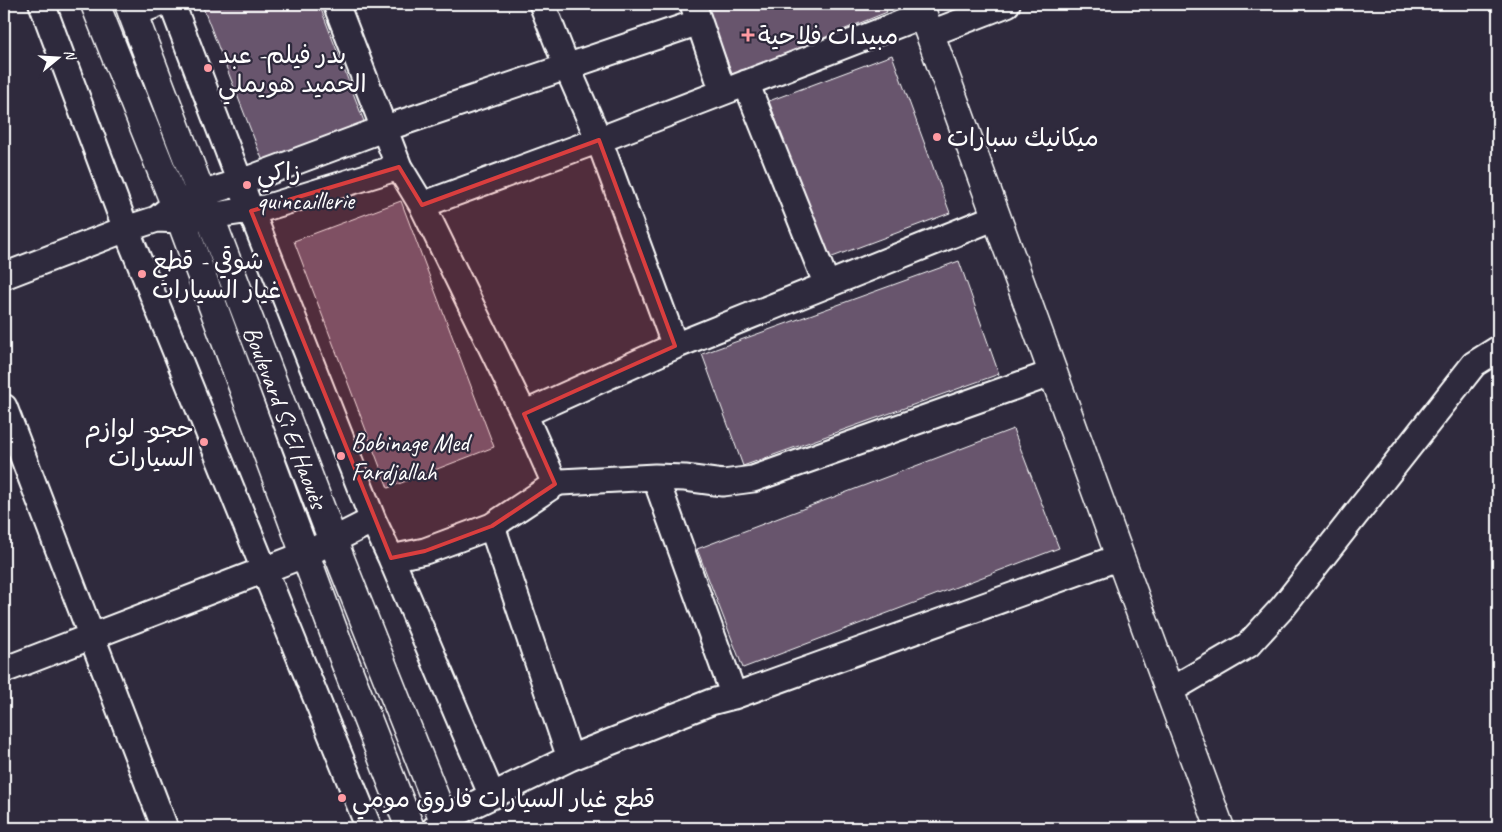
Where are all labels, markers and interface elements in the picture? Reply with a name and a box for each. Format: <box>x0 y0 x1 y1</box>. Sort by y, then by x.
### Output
place label: مبيدات فلاحية <box>758 20 898 52</box>
marker: مبيدات فلاحية <box>742 29 754 41</box>
north arrow <box>32 32 82 82</box>
place label: بدر فيلم- عبد الحميد هويملي <box>218 39 367 105</box>
text: N <box>60 47 80 63</box>
marker: بدر فيلم- عبد الحميد هويملي <box>202 62 214 74</box>
place label: ميكانيك سبارات <box>947 122 1099 154</box>
marker: ميكانيك سبارات <box>931 131 943 143</box>
place label: زاكي quincaillerie <box>257 156 356 217</box>
marker: زاكي quincaillerie <box>241 179 253 191</box>
place label: شوقي - قطع غيار السيارات <box>152 245 281 306</box>
marker: شوقي - قطع غيار السيارات <box>136 268 148 280</box>
street label: Boulevard Si El Haouès <box>236 322 335 515</box>
place label: حجو- لوازم السيارات <box>84 413 194 474</box>
place label: Bobinage Med Fardjallah <box>351 427 473 488</box>
marker: حجو- لوازم السيارات <box>198 436 210 448</box>
marker: Bobinage Med Fardjallah <box>335 450 347 462</box>
place label: قطع غيار السيارات فاروق مومي <box>352 783 655 820</box>
marker: قطع غيار السيارات فاروق مومي <box>336 792 348 804</box>

